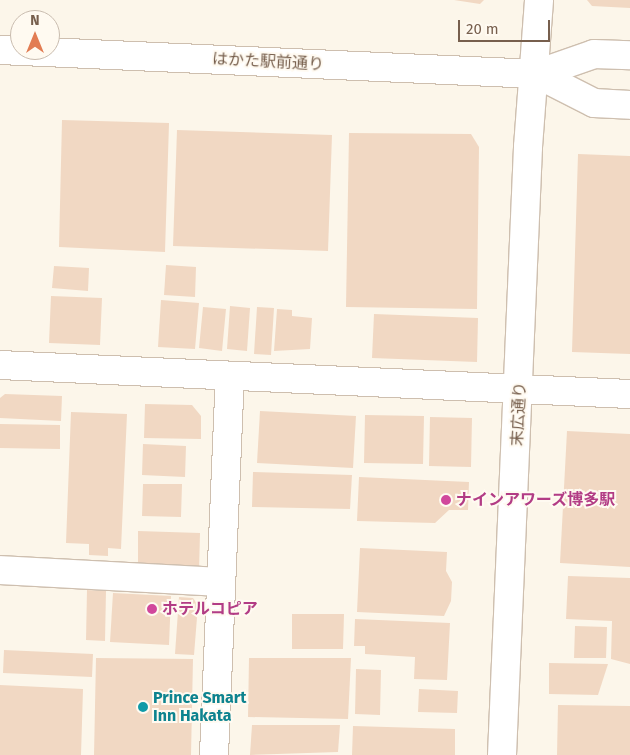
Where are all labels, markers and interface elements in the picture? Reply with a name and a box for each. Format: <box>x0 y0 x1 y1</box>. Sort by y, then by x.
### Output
north arrow <box>10 10 60 60</box>
scale bar <box>460 10 552 42</box>
text: N <box>30 12 40 29</box>
text: 20 m <box>466 20 499 38</box>
street label: はかた駅前通り <box>212 49 324 75</box>
street label: 末広通り <box>508 382 530 446</box>
place label: ナインアワーズ博多駅 <box>456 490 616 510</box>
marker: ナインアワーズ博多駅 <box>440 494 452 506</box>
place label: ホテルコピア <box>162 599 258 619</box>
marker: ホテルコピア <box>146 603 158 615</box>
place label: Prince Smart Inn Hakata <box>153 688 246 726</box>
marker: Prince Smart Inn Hakata <box>137 701 149 713</box>

